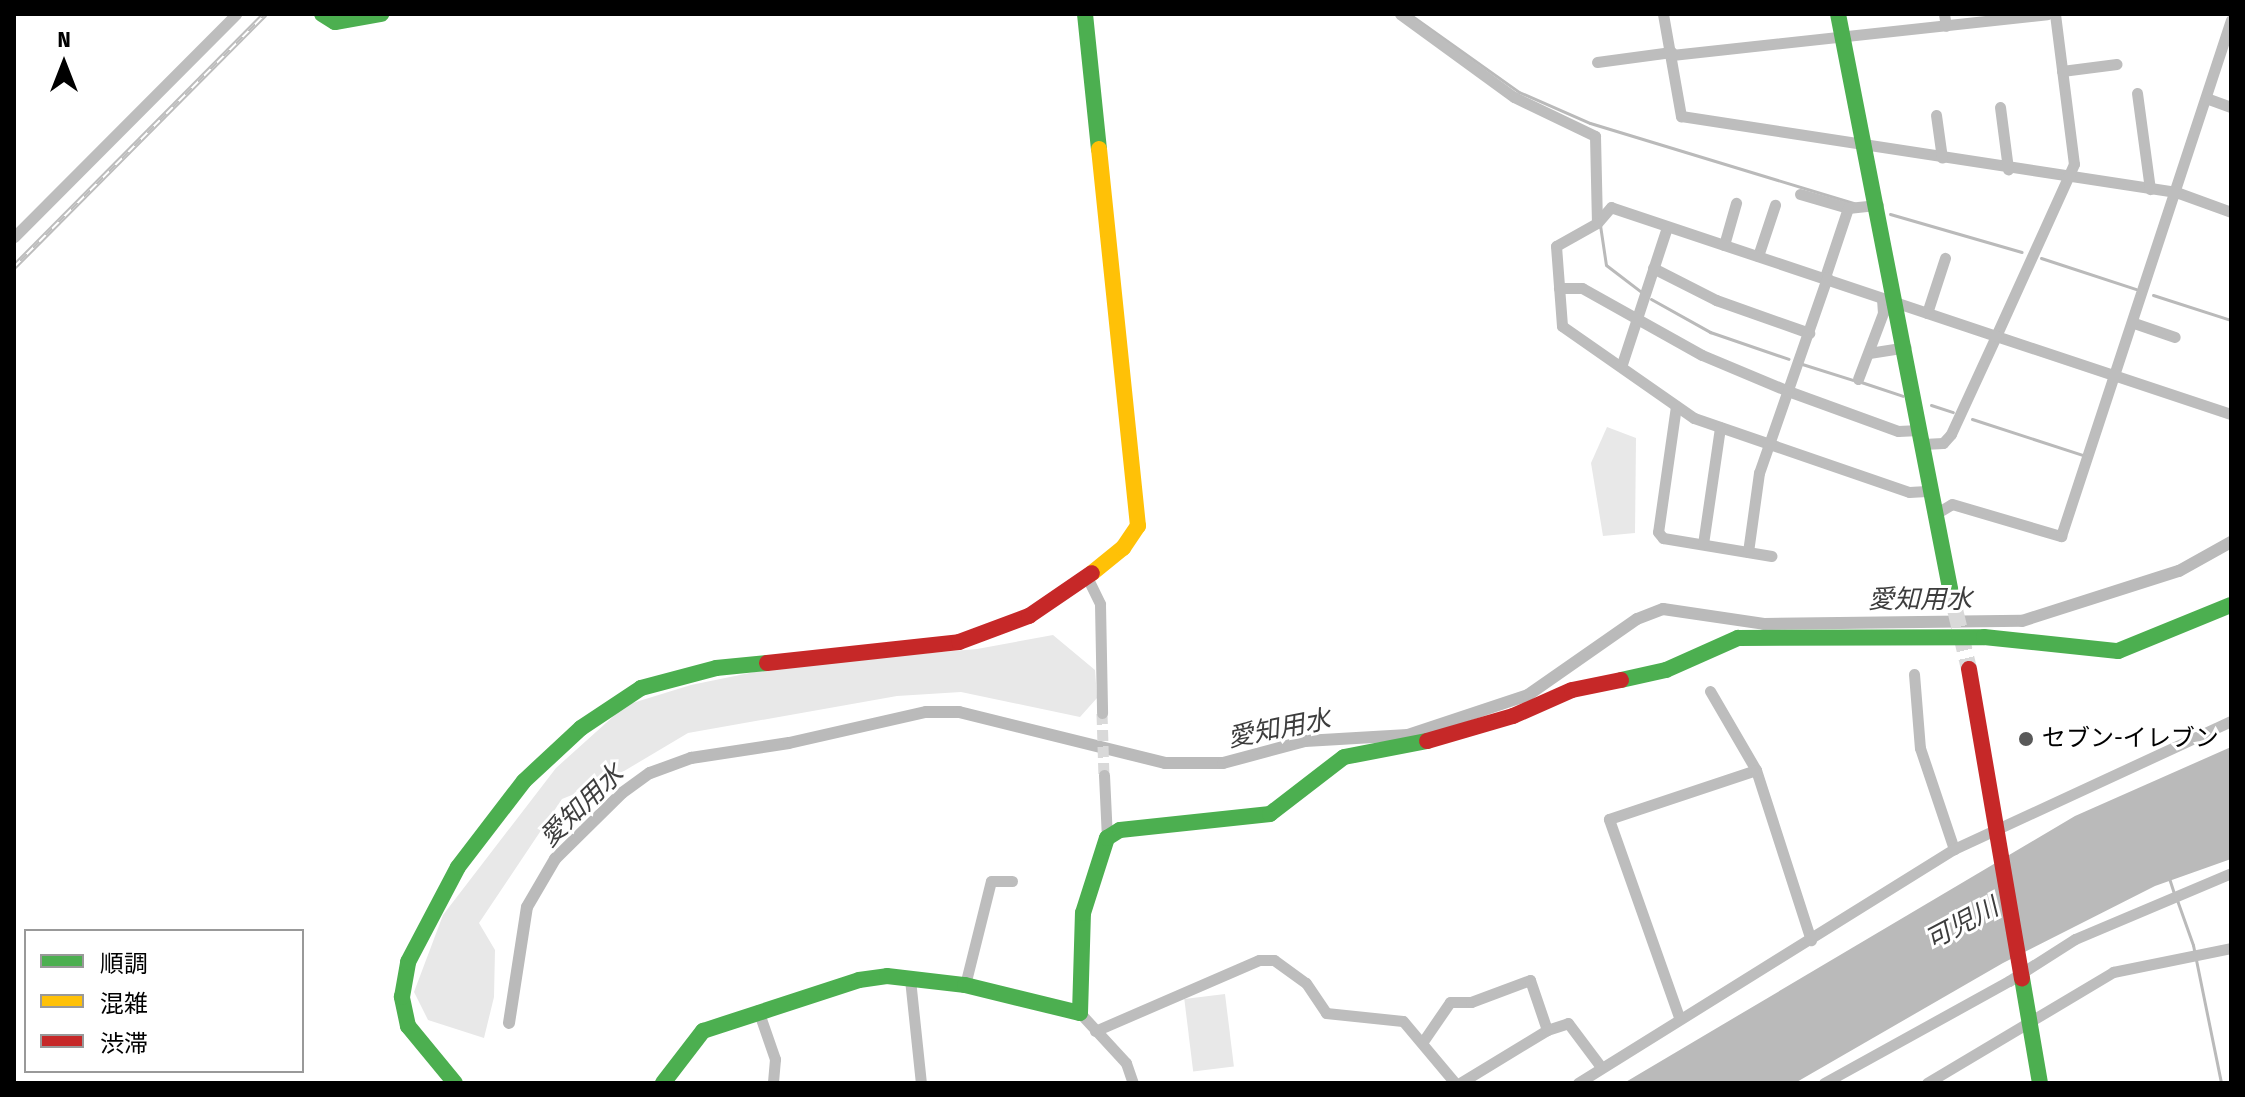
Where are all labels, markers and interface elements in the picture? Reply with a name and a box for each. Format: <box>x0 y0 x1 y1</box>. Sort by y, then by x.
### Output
north arrow <box>24 24 104 104</box>
text: N <box>57 26 71 53</box>
water label: 愛知用水 <box>1868 584 1972 616</box>
water label: 愛知用水 <box>1225 704 1333 754</box>
place label: セブン-イレブン <box>2042 725 2219 753</box>
marker: セブン-イレブン <box>2017 730 2035 748</box>
water label: 愛知用水 <box>534 759 630 853</box>
water label: 可児川 <box>1920 892 2004 956</box>
legend <box>24 929 304 1073</box>
text: 順調 <box>100 950 148 978</box>
text: 混雑 <box>100 990 148 1018</box>
text: 渋滞 <box>100 1030 148 1058</box>

